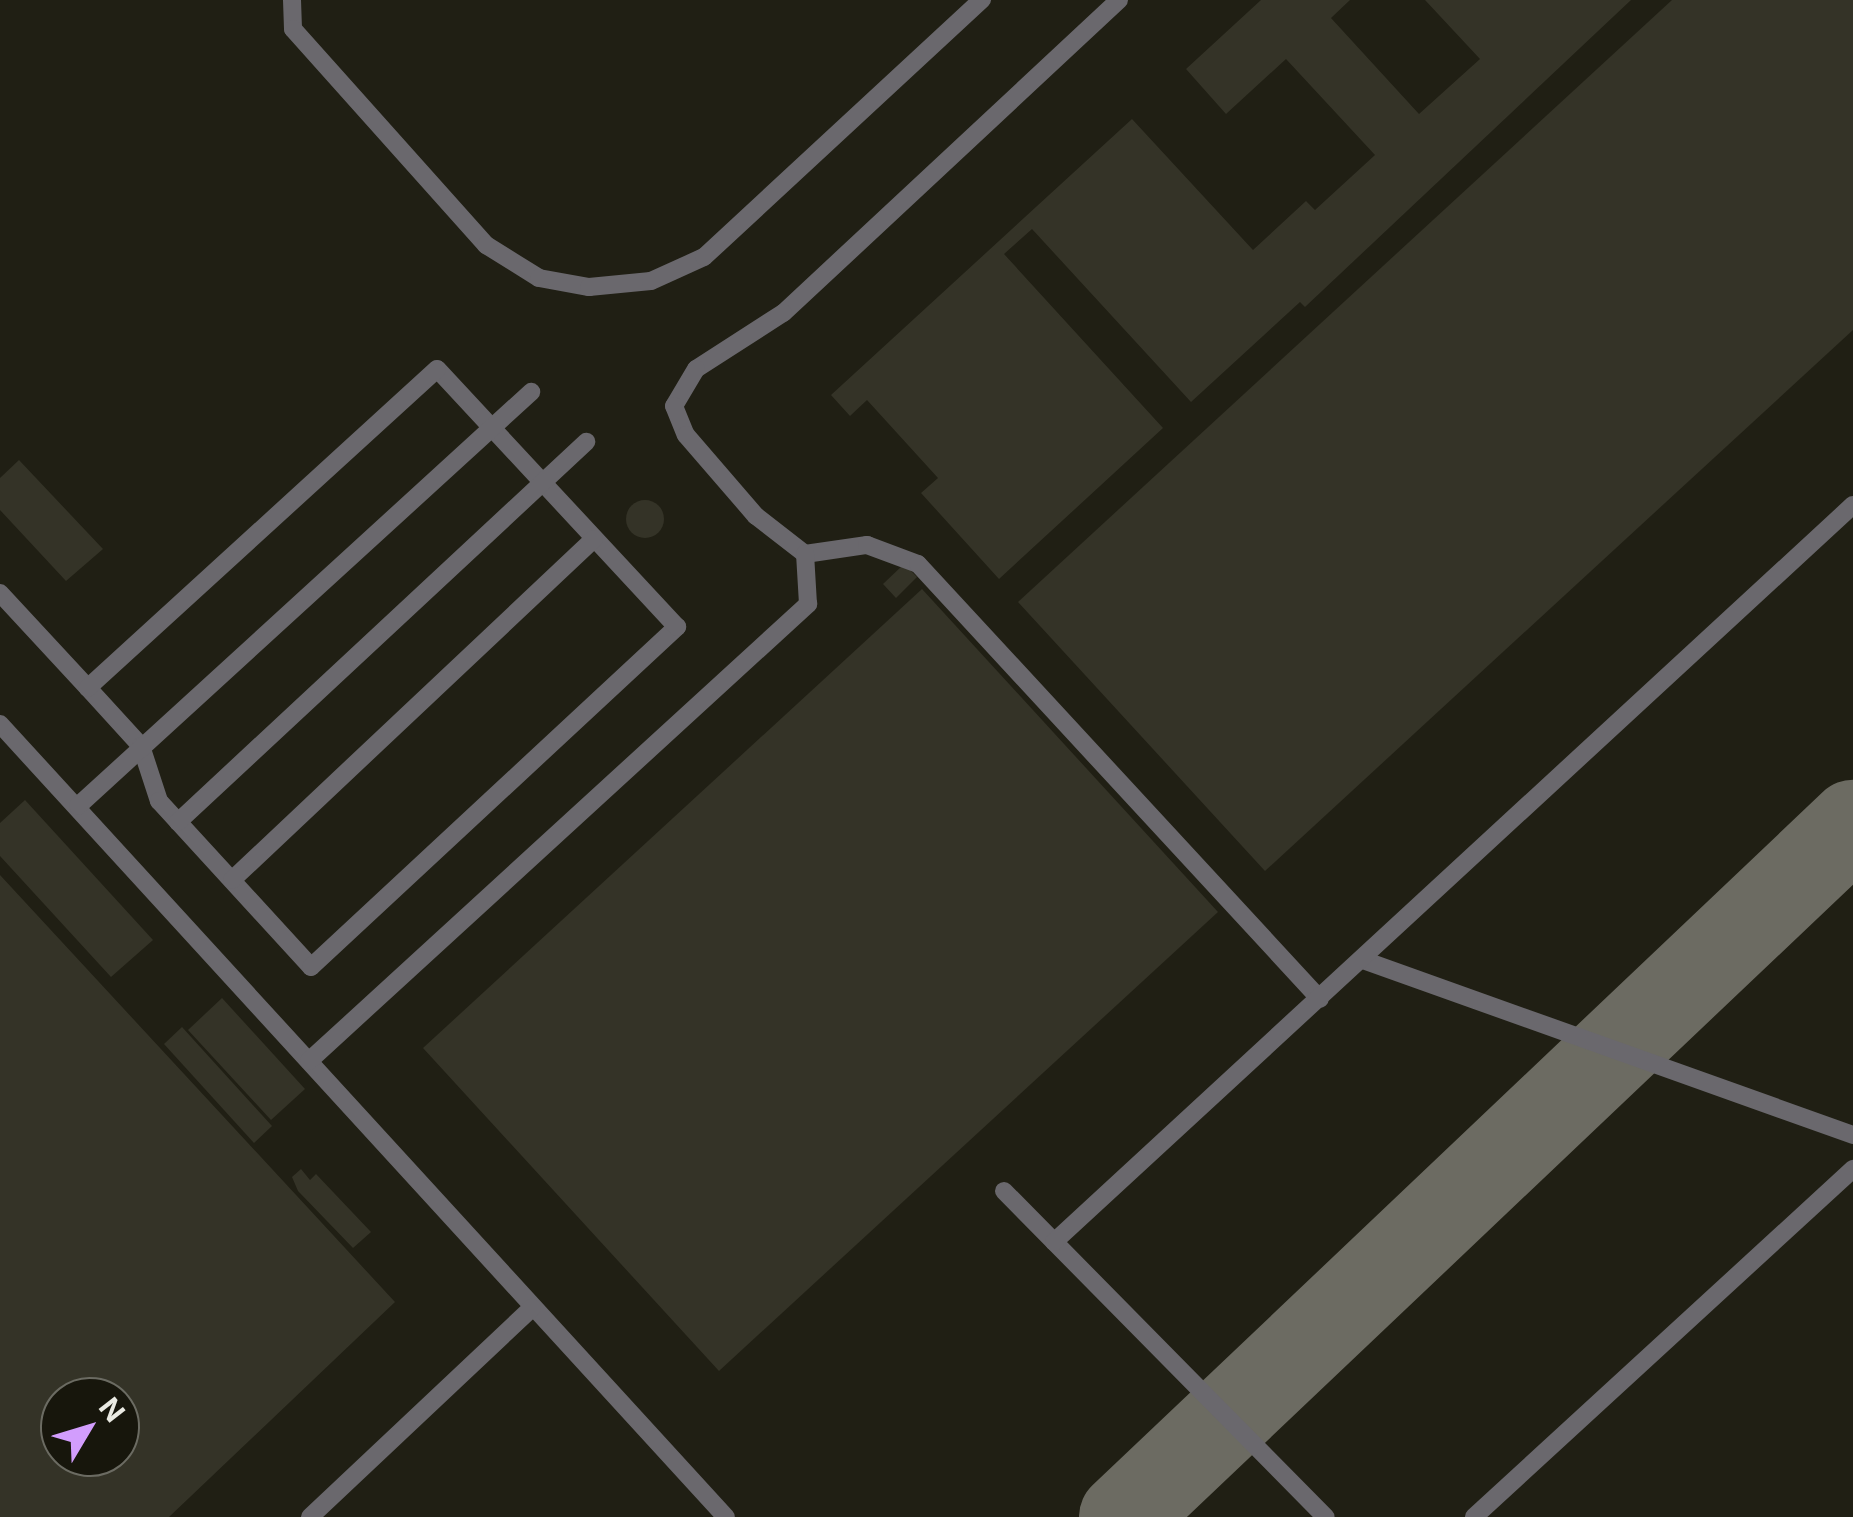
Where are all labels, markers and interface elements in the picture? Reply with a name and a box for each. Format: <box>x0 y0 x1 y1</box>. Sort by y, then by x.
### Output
north arrow <box>40 1377 140 1477</box>
text: N <box>92 1391 132 1429</box>

